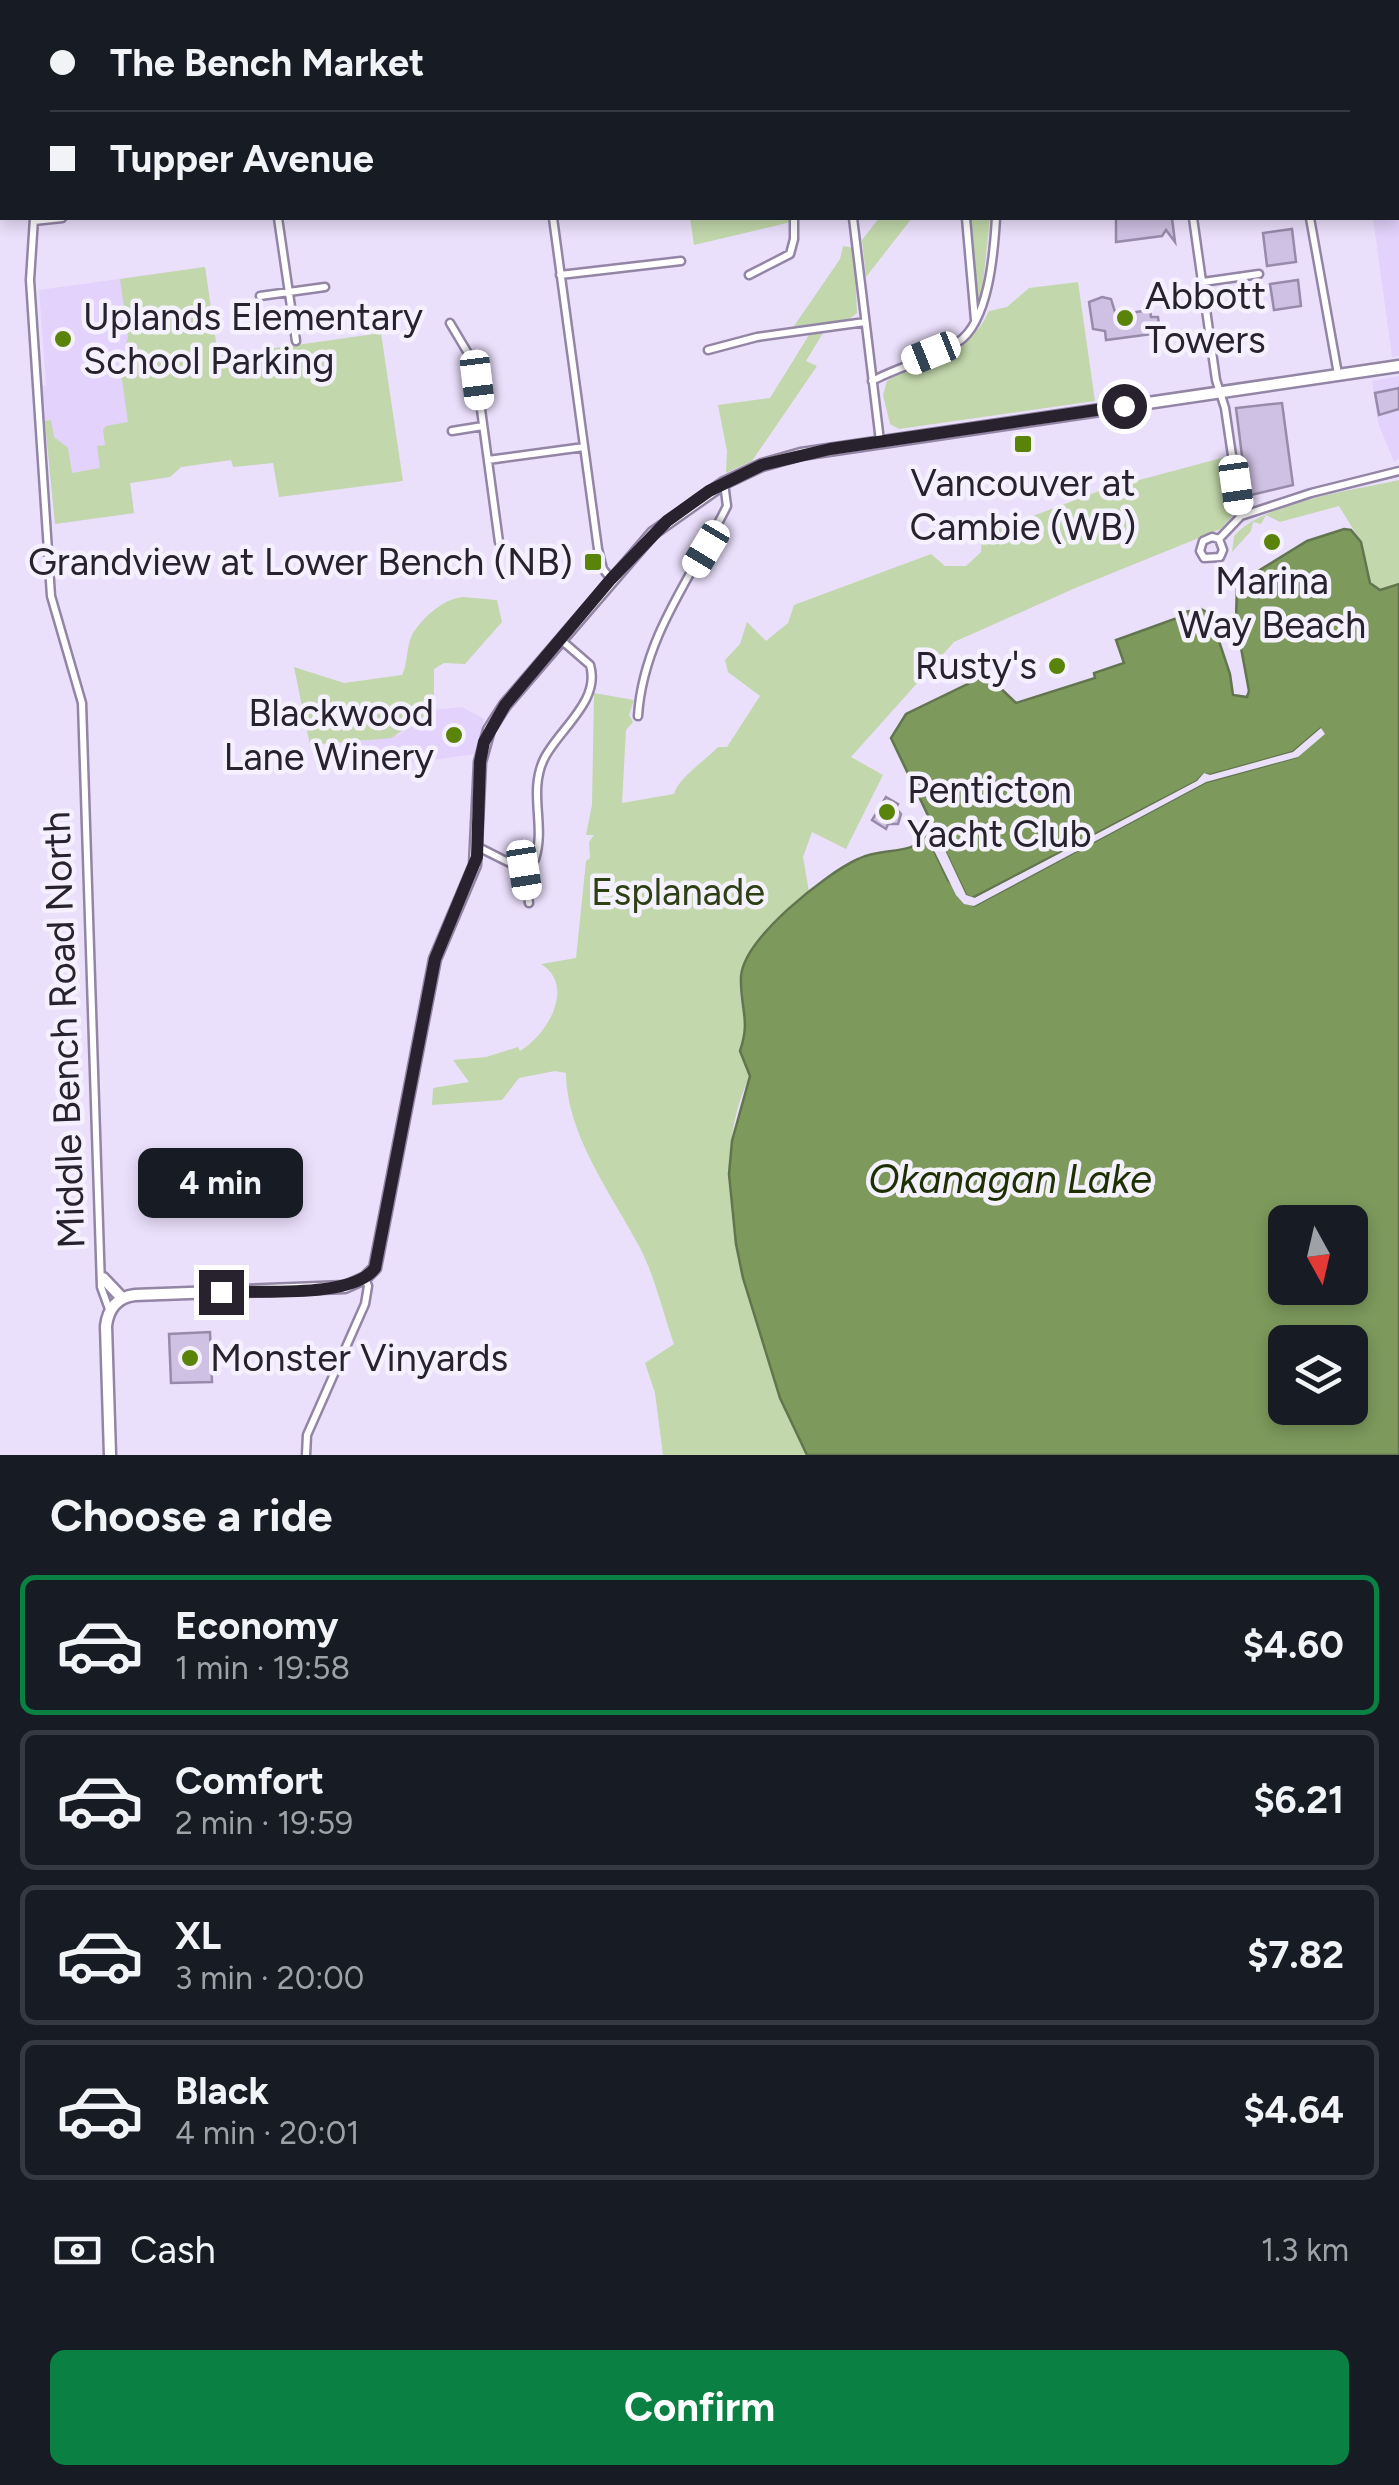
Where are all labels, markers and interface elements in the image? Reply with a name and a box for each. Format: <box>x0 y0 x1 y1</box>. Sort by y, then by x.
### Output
text: The Bench Market <box>110 40 424 86</box>
text: Tupper Avenue <box>110 136 374 182</box>
place label: Abbott Towers <box>1145 273 1266 363</box>
place label: Uplands Elementary School Parking <box>83 294 423 384</box>
marker: Abbott Towers <box>1114 307 1136 329</box>
marker: Uplands Elementary School Parking <box>52 328 74 350</box>
car <box>898 328 964 378</box>
car <box>458 348 496 412</box>
route start <box>1102 384 1147 429</box>
marker: Vancouver at Cambie (WB) <box>1012 433 1034 455</box>
car <box>1217 453 1255 517</box>
place label: Vancouver at Cambie (WB) <box>910 460 1136 550</box>
car <box>678 516 734 582</box>
marker: Marina Way Beach <box>1261 531 1283 553</box>
place label: Grandview at Lower Bench (NB) <box>28 539 573 585</box>
marker: Grandview at Lower Bench (NB) <box>582 551 604 573</box>
place label: Marina Way Beach <box>1178 558 1366 648</box>
place label: Rusty's <box>915 643 1037 689</box>
marker: Rusty's <box>1046 655 1068 677</box>
place label: Blackwood Lane Winery <box>223 690 434 780</box>
marker: Blackwood Lane Winery <box>443 724 465 746</box>
place label: Penticton Yacht Club <box>907 767 1092 857</box>
marker: Penticton Yacht Club <box>876 801 898 823</box>
street label: Middle Bench Road North <box>33 811 95 1249</box>
car <box>504 838 544 902</box>
park label: Esplanade <box>591 869 765 915</box>
callout: 4 min <box>138 1147 304 1217</box>
water label: Okanagan Lake <box>868 1155 1152 1203</box>
text: 4 min <box>179 1164 262 1202</box>
north arrow <box>1268 1205 1368 1305</box>
map controls <box>1268 1205 1368 1425</box>
route end <box>199 1270 244 1315</box>
button: layers <box>1268 1325 1368 1425</box>
place label: Monster Vinyards <box>210 1335 508 1381</box>
marker: Monster Vinyards <box>179 1347 201 1369</box>
text: Choose a ride <box>50 1488 332 1542</box>
icon: car <box>55 1600 145 1690</box>
text: Economy <box>175 1603 338 1649</box>
text: $4.60 <box>1243 1622 1344 1668</box>
text: 1 min · 19:58 <box>175 1649 350 1687</box>
icon: car <box>55 1755 145 1845</box>
text: Comfort <box>175 1758 324 1804</box>
text: $6.21 <box>1253 1777 1344 1823</box>
text: 2 min · 19:59 <box>175 1804 353 1842</box>
icon: car <box>55 1910 145 2000</box>
text: XL <box>175 1913 221 1959</box>
text: $7.82 <box>1247 1932 1344 1978</box>
text: 3 min · 20:00 <box>175 1959 364 1997</box>
icon: car <box>55 2065 145 2155</box>
text: Black <box>175 2068 269 2114</box>
text: $4.64 <box>1243 2087 1344 2133</box>
text: 4 min · 20:01 <box>175 2114 359 2152</box>
icon: cash <box>50 2223 105 2278</box>
text: Cash <box>130 2227 216 2273</box>
text: 1.3 km <box>1261 2231 1349 2269</box>
button: Confirm <box>50 2350 1349 2465</box>

